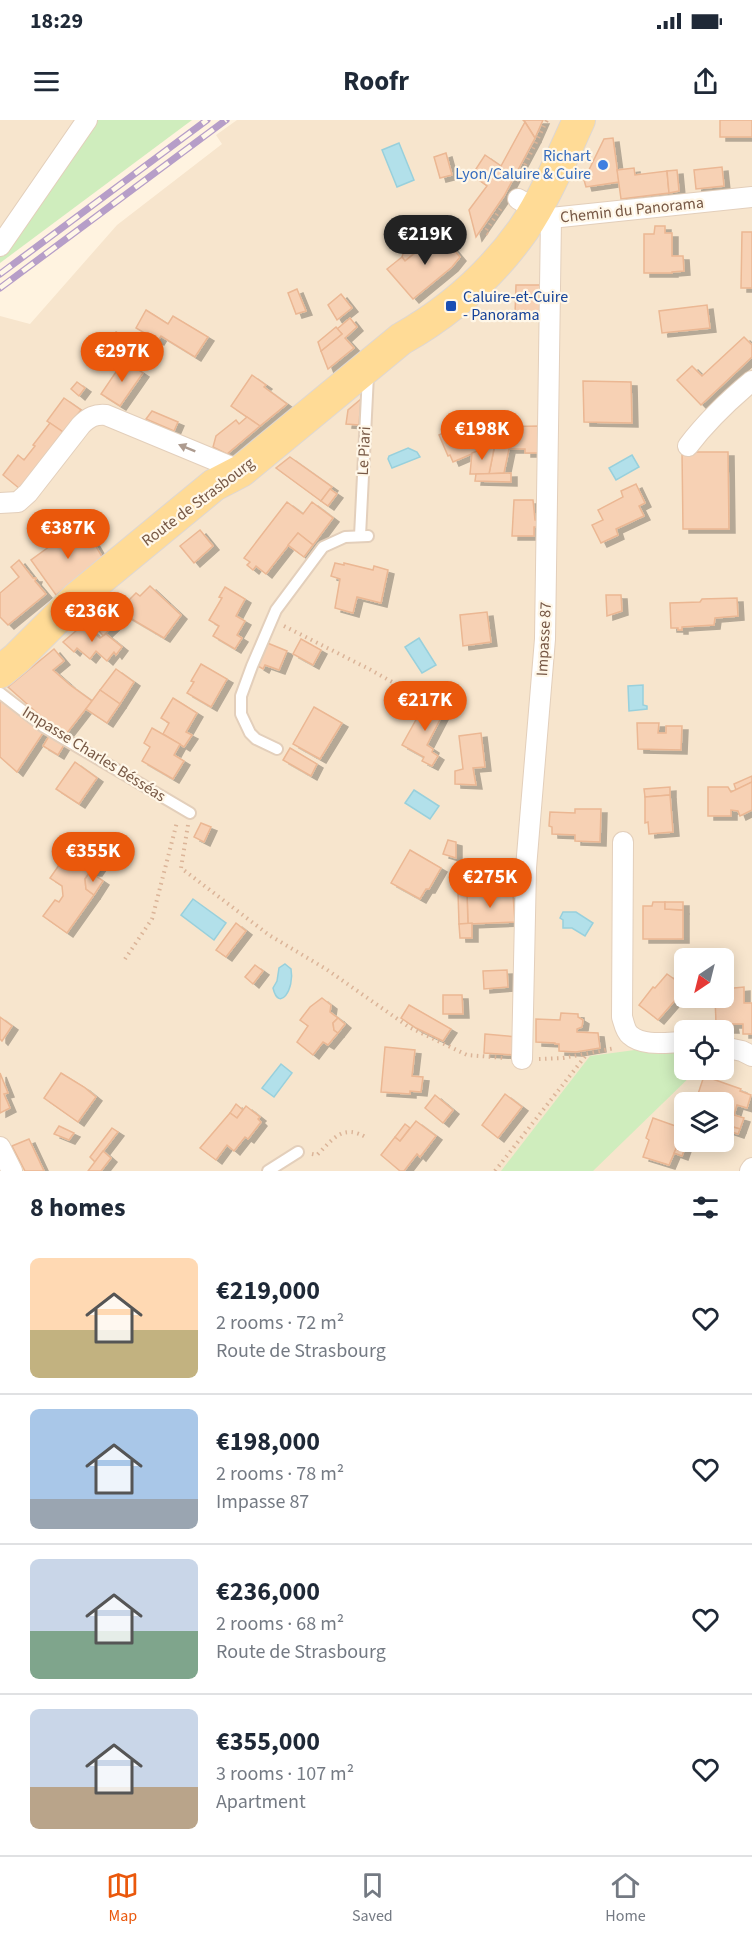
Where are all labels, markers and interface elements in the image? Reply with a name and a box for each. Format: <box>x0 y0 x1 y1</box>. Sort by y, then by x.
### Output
text: 18:29 <box>30 5 83 37</box>
text: Roofr <box>343 62 409 101</box>
icon: menu <box>30 65 63 98</box>
icon: share <box>689 65 722 98</box>
place label: Richart Lyon/Caluire & Cuire <box>455 145 592 185</box>
marker: Richart Lyon/Caluire & Cuire <box>596 158 610 172</box>
street label: Chemin du Panorama <box>559 192 705 228</box>
pin: €219K <box>383 215 467 266</box>
text: €219K <box>398 220 452 248</box>
place label: Caluire-et-Cuire - Panorama <box>463 286 568 326</box>
marker: Caluire-et-Cuire - Panorama <box>444 299 458 313</box>
pin: €297K <box>80 332 164 383</box>
text: €297K <box>95 337 149 365</box>
pin: €198K <box>440 410 524 461</box>
text: €198K <box>455 415 509 443</box>
street label: Le Piari <box>352 426 376 476</box>
one-way arrow <box>178 443 196 452</box>
street label: Route de Strasbourg <box>137 452 259 552</box>
pin: €387K <box>26 509 110 560</box>
text: €387K <box>41 514 95 542</box>
pin: €236K <box>50 592 134 643</box>
text: €236K <box>65 597 119 625</box>
street label: Impasse 87 <box>531 601 557 677</box>
pin: €217K <box>383 681 467 732</box>
text: €217K <box>398 686 452 714</box>
street label: Impasse Charles Bésséas <box>18 701 170 807</box>
pin: €355K <box>51 832 135 883</box>
text: €355K <box>66 837 120 865</box>
pin: €275K <box>448 858 532 909</box>
text: €275K <box>463 863 517 891</box>
north arrow <box>674 948 734 1008</box>
map controls <box>674 948 734 1152</box>
button: locate <box>674 1020 734 1080</box>
button: layers <box>674 1092 734 1152</box>
text: 8 homes <box>30 1189 125 1226</box>
icon: filters <box>689 1191 722 1224</box>
text: €219,000 <box>216 1272 320 1309</box>
icon: home <box>78 1282 150 1354</box>
icon: heart <box>689 1302 722 1335</box>
text: 2 rooms · 72 m² <box>216 1309 344 1337</box>
text: Route de Strasbourg <box>216 1337 386 1365</box>
text: €198,000 <box>216 1423 320 1460</box>
icon: home <box>78 1433 150 1505</box>
icon: heart <box>689 1453 722 1486</box>
text: 2 rooms · 78 m² <box>216 1460 344 1488</box>
text: Impasse 87 <box>216 1488 309 1516</box>
text: €236,000 <box>216 1573 320 1610</box>
icon: home <box>78 1583 150 1655</box>
icon: heart <box>689 1603 722 1636</box>
text: 2 rooms · 68 m² <box>216 1610 344 1638</box>
text: Route de Strasbourg <box>216 1638 386 1666</box>
text: €355,000 <box>216 1723 320 1760</box>
icon: home <box>78 1733 150 1805</box>
icon: heart <box>689 1753 722 1786</box>
text: 3 rooms · 107 m² <box>216 1760 354 1788</box>
text: Apartment <box>216 1788 306 1816</box>
tab: Map <box>106 1869 139 1927</box>
tab: Saved <box>352 1869 393 1927</box>
tab: Home <box>605 1869 646 1927</box>

